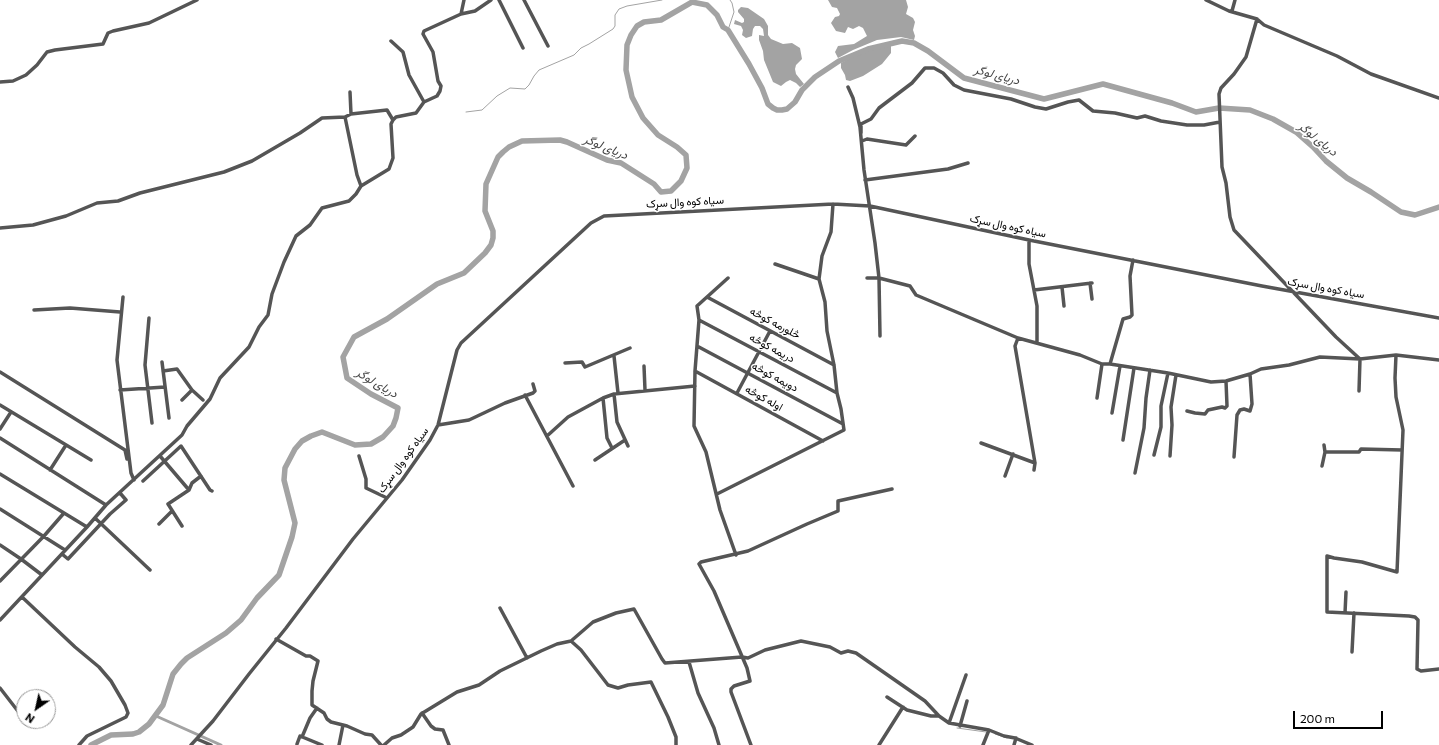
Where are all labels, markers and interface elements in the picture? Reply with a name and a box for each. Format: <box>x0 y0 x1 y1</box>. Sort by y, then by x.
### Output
water label: دریای لوگر <box>973 62 1021 88</box>
water label: دریای لوگر <box>1295 119 1341 159</box>
water label: دریای لوگر <box>582 132 630 162</box>
street label: سیاه کوه وال سړک <box>646 193 724 211</box>
street label: سیاه کوه وال سړک <box>969 211 1047 241</box>
street label: سیاه کوه وال سړک <box>1286 275 1366 301</box>
street label: څلورمه کوڅه <box>748 304 802 342</box>
street label: دریمه کوڅه <box>747 331 797 365</box>
street label: دویمه کوڅه <box>750 359 800 395</box>
water label: دریای لوگر <box>353 365 401 401</box>
street label: اوله کوڅه <box>743 382 785 414</box>
street label: سیاه کوه وال سړک <box>375 425 431 495</box>
north arrow <box>16 689 56 729</box>
scale bar <box>1295 703 1385 729</box>
text: N <box>23 711 37 726</box>
text: 200 m <box>1300 711 1335 725</box>

